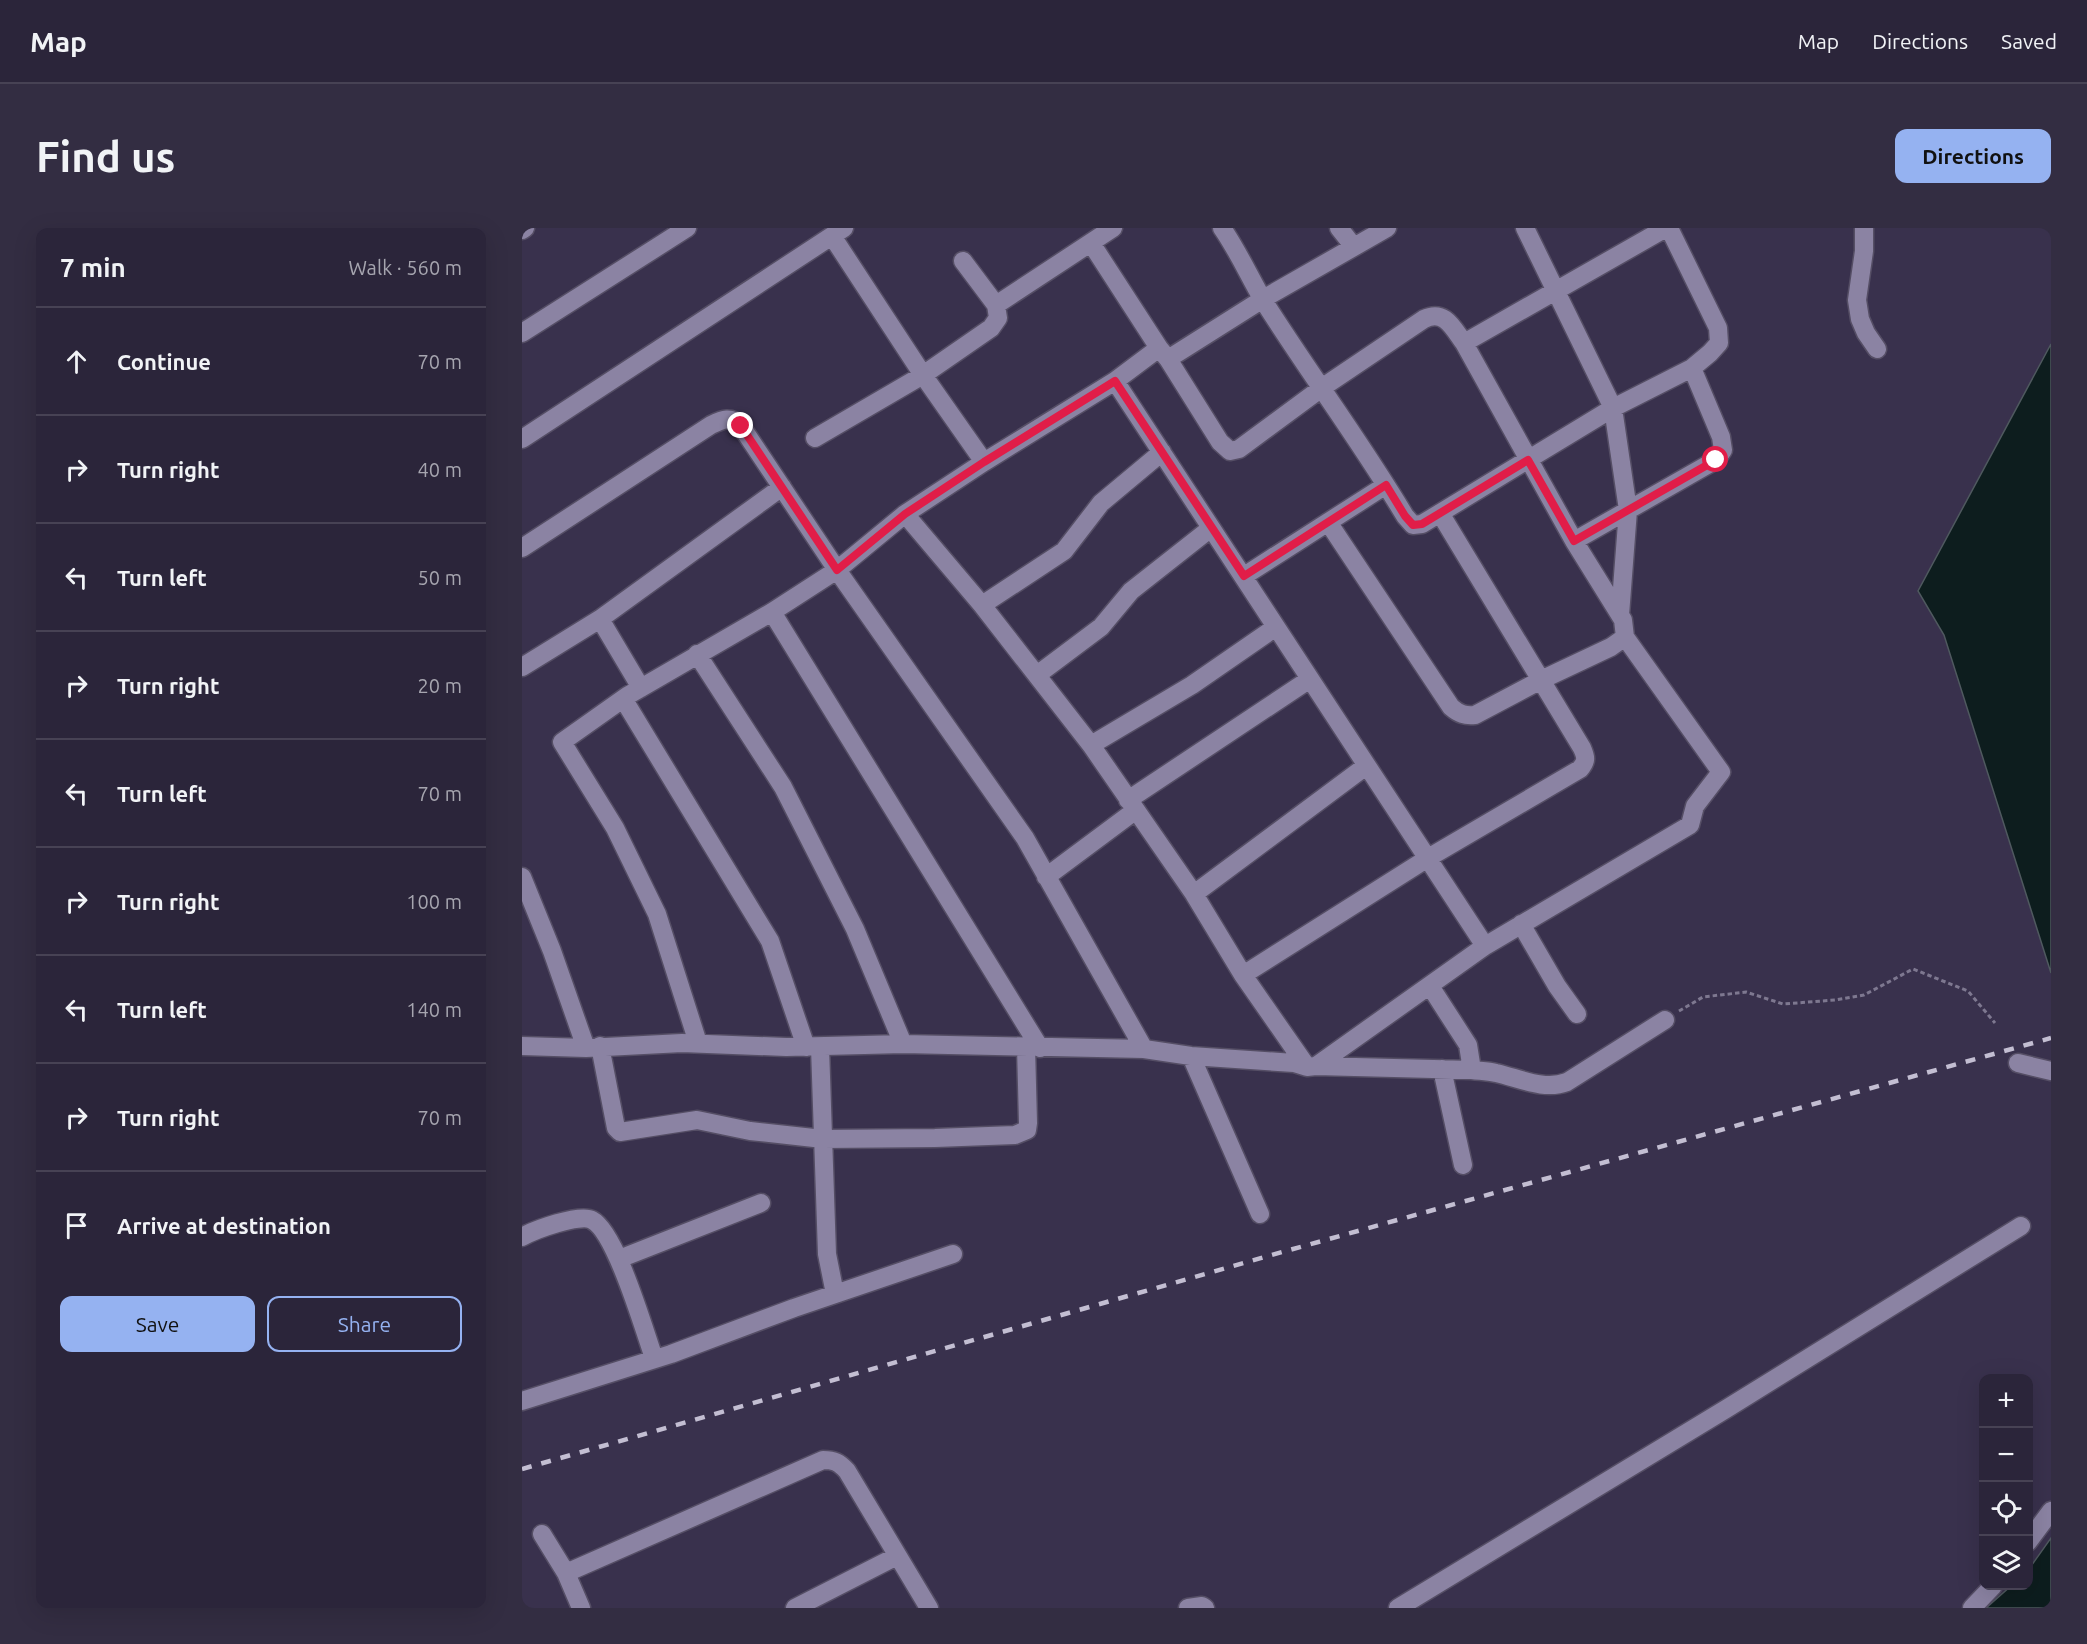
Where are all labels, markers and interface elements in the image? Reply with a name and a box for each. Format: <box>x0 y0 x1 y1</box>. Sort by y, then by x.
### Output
text: Map <box>30 26 87 57</box>
text: Map <box>1798 29 1839 53</box>
text: Directions <box>1872 29 1968 53</box>
text: Saved <box>2001 29 2057 53</box>
button: Directions <box>1895 129 2051 183</box>
text: Find us <box>36 133 175 180</box>
text: 7 min <box>60 253 126 282</box>
text: Walk · 560 m <box>349 256 462 279</box>
icon: ahead <box>60 345 93 378</box>
text: Continue <box>117 349 211 374</box>
text: 70 m <box>418 350 462 373</box>
route end <box>727 412 753 438</box>
route start <box>1702 446 1728 472</box>
icon: right <box>60 453 93 486</box>
text: Turn right <box>117 457 219 482</box>
text: 40 m <box>418 458 462 481</box>
icon: left <box>60 561 93 594</box>
text: Turn left <box>117 565 207 590</box>
text: 50 m <box>418 566 462 589</box>
icon: right <box>60 669 93 702</box>
text: Turn right <box>117 673 219 698</box>
text: 20 m <box>418 674 462 697</box>
icon: left <box>60 777 93 810</box>
text: Turn left <box>117 781 207 806</box>
text: 70 m <box>418 782 462 805</box>
icon: right <box>60 885 93 918</box>
text: Turn right <box>117 889 219 914</box>
text: 100 m <box>406 890 462 913</box>
icon: left <box>60 993 93 1026</box>
text: Turn left <box>117 997 207 1022</box>
text: 140 m <box>406 998 462 1021</box>
icon: right <box>60 1101 93 1134</box>
text: Turn right <box>117 1105 219 1130</box>
text: 70 m <box>418 1106 462 1129</box>
icon: arrive <box>60 1209 93 1242</box>
text: Arrive at destination <box>117 1213 331 1238</box>
button: Save <box>60 1296 255 1352</box>
button: Share <box>267 1296 462 1352</box>
map controls <box>1979 1374 2033 1590</box>
button: + <box>1979 1374 2033 1428</box>
button: − <box>1979 1428 2033 1482</box>
button: locate <box>1979 1482 2033 1536</box>
button: layers <box>1979 1536 2033 1590</box>

